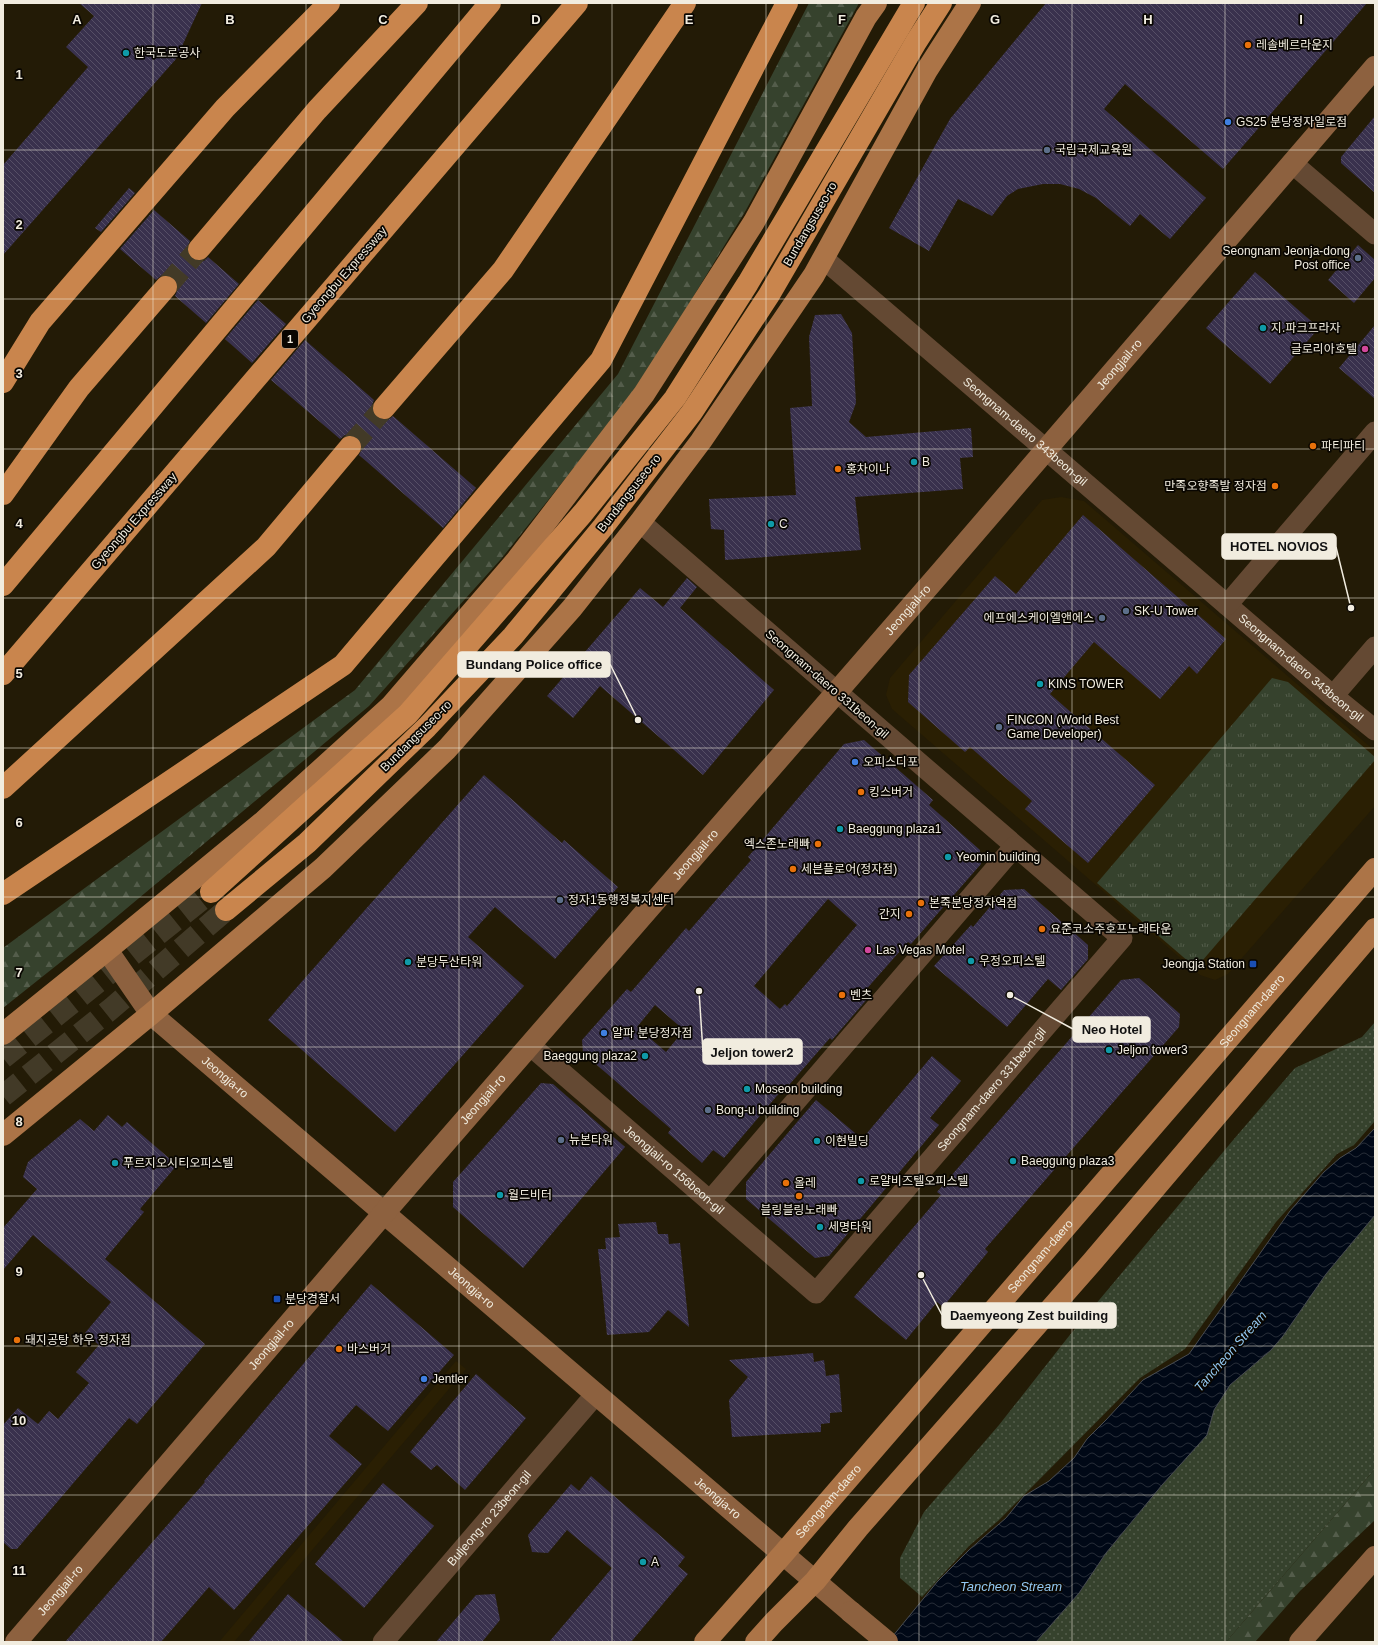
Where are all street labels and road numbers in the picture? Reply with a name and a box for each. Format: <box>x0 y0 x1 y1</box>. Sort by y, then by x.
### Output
street label: Bundangsuseo-ro <box>780 179 840 269</box>
street label: Gyeongbu Expressway <box>298 224 390 326</box>
road number: 1 <box>282 330 298 348</box>
street label: Jeongjail-ro <box>1094 336 1145 393</box>
street label: Seongnam-daero 343beon-gil <box>960 374 1090 489</box>
street label: Bundangsuseo-ro <box>594 451 664 535</box>
street label: Gyeongbu Expressway <box>88 470 180 572</box>
street label: Jeongjail-ro <box>882 582 934 638</box>
street label: Seongnam-daero 343beon-gil <box>1236 611 1366 725</box>
street label: Seongnam-daero 331beon-gil <box>762 627 892 741</box>
street label: Bundangsuseo-ro <box>378 697 455 774</box>
street label: Jeongjail-ro <box>670 826 721 883</box>
street label: Seongnam-daero <box>1216 971 1288 1051</box>
street label: Seongnam-daero 331beon-gil <box>934 1025 1049 1154</box>
street label: Jeongja-ro <box>199 1053 251 1101</box>
street label: Jeongjail-ro <box>457 1071 509 1127</box>
street label: Jeongjail-ro 156beon-gil <box>621 1122 727 1217</box>
street label: Seongnam-daero <box>1005 1216 1076 1296</box>
street label: Jeongja-ro <box>445 1264 498 1312</box>
street label: Jeongjail-ro <box>246 1316 297 1373</box>
street label: Seongnam-daero <box>793 1462 864 1541</box>
street label: Buljeong-ro 23beon-gil <box>444 1468 534 1569</box>
street label: Jeongja-ro <box>692 1474 744 1522</box>
street label: Jeongjail-ro <box>35 1562 86 1619</box>

